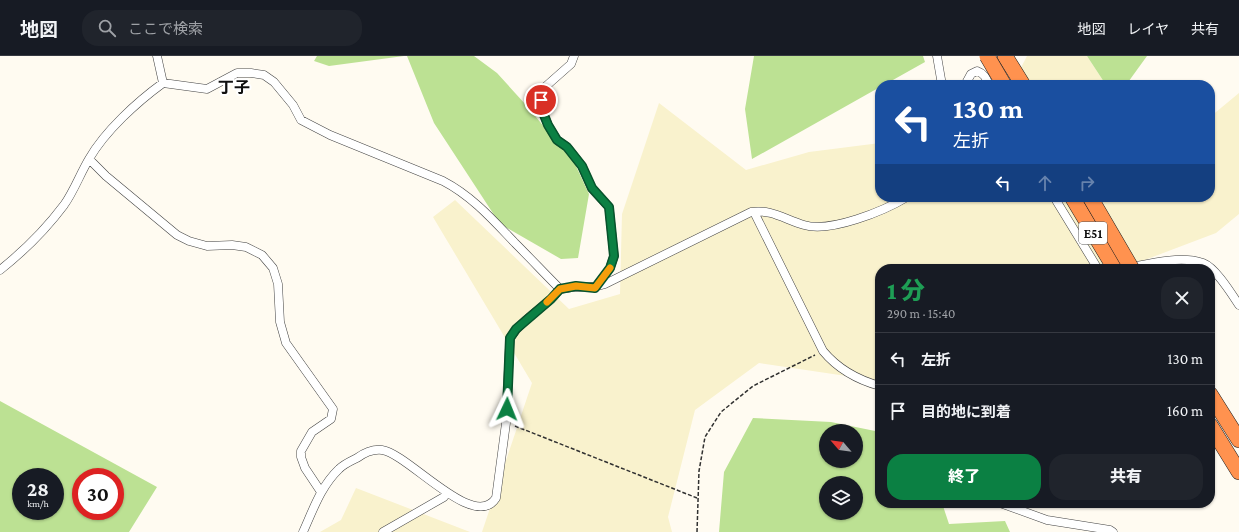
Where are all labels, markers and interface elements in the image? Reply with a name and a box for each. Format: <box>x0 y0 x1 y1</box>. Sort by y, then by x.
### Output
search box <box>82 10 362 46</box>
icon: search <box>96 17 118 39</box>
text: 地図 <box>20 19 58 40</box>
text: ここで検索 <box>128 21 203 37</box>
text: 地図 <box>1077 21 1105 37</box>
text: レイヤ <box>1127 21 1169 37</box>
text: 共有 <box>1191 21 1219 37</box>
district label: 丁子 <box>218 79 250 96</box>
pin <box>524 83 558 117</box>
icon: arrive <box>530 89 552 111</box>
text: 130 m <box>953 93 1023 124</box>
icon: left <box>887 96 939 148</box>
text: 左折 <box>953 131 989 151</box>
icon: left <box>992 172 1014 194</box>
icon: ahead <box>1034 172 1056 194</box>
icon: right <box>1076 172 1098 194</box>
road number: E51 <box>1079 222 1107 244</box>
text: 1 分 <box>887 277 925 304</box>
button: close <box>1161 277 1203 319</box>
text: 290 m · 15:40 <box>887 306 955 321</box>
icon: left <box>887 348 909 370</box>
text: 130 m <box>1168 351 1203 367</box>
text: 左折 <box>921 352 951 368</box>
position arrow <box>486 388 528 430</box>
icon: arrive <box>887 400 909 422</box>
text: 160 m <box>1167 403 1203 419</box>
text: 目的地に到着 <box>921 404 1011 420</box>
north arrow <box>819 424 863 468</box>
map controls <box>819 424 863 520</box>
button: 終了 <box>887 454 1041 500</box>
button: 共有 <box>1049 454 1203 500</box>
speed limit sign: 30 <box>72 468 124 520</box>
button: layers <box>819 476 863 520</box>
text: 28 <box>27 478 49 500</box>
text: km/h <box>27 498 49 509</box>

